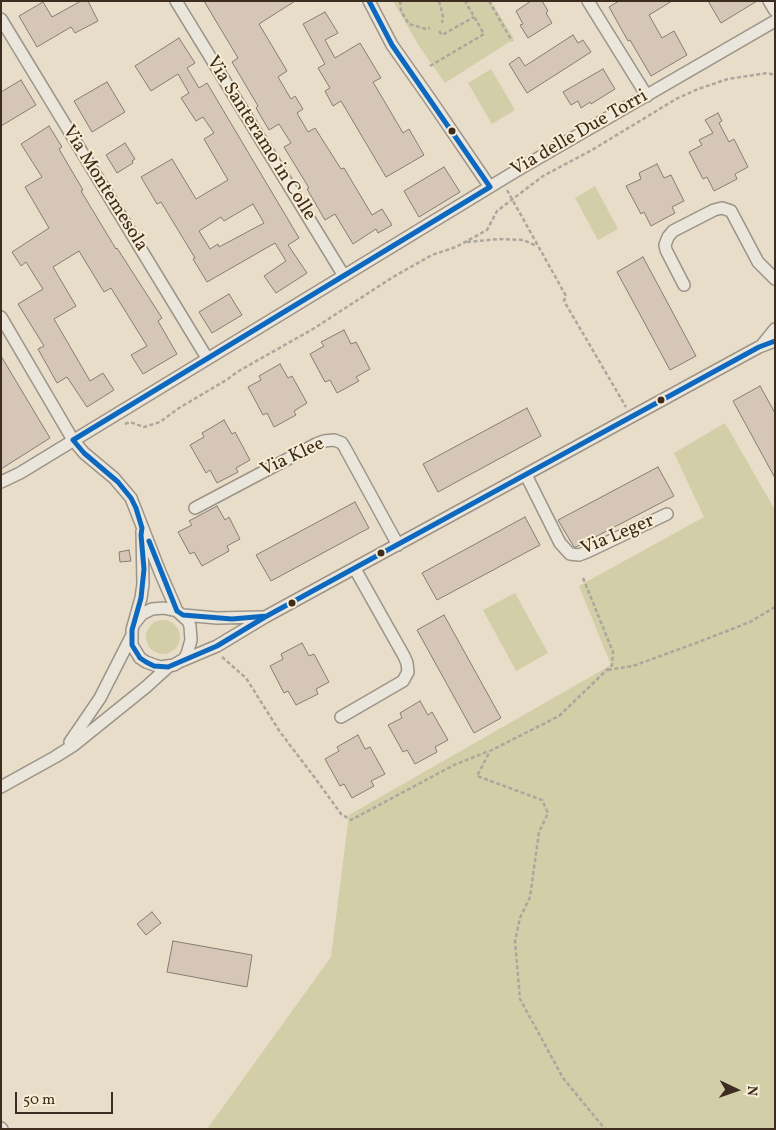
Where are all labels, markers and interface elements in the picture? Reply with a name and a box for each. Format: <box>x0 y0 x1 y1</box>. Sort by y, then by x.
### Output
street label: Via Santeramo in Colle <box>200 53 320 225</box>
street label: Via delle Due Torri <box>508 86 652 182</box>
street label: Via Montemesola <box>56 122 152 256</box>
unlabelled marker <box>447 126 457 136</box>
unlabelled marker <box>656 395 666 405</box>
street label: Via Klee <box>258 433 328 483</box>
street label: Via Leger <box>578 510 658 562</box>
unlabelled marker <box>376 548 386 558</box>
unlabelled marker <box>287 598 297 608</box>
north arrow <box>711 1065 761 1115</box>
scale bar <box>18 1082 115 1114</box>
text: N <box>742 1085 761 1096</box>
text: 50 m <box>23 1090 55 1111</box>

